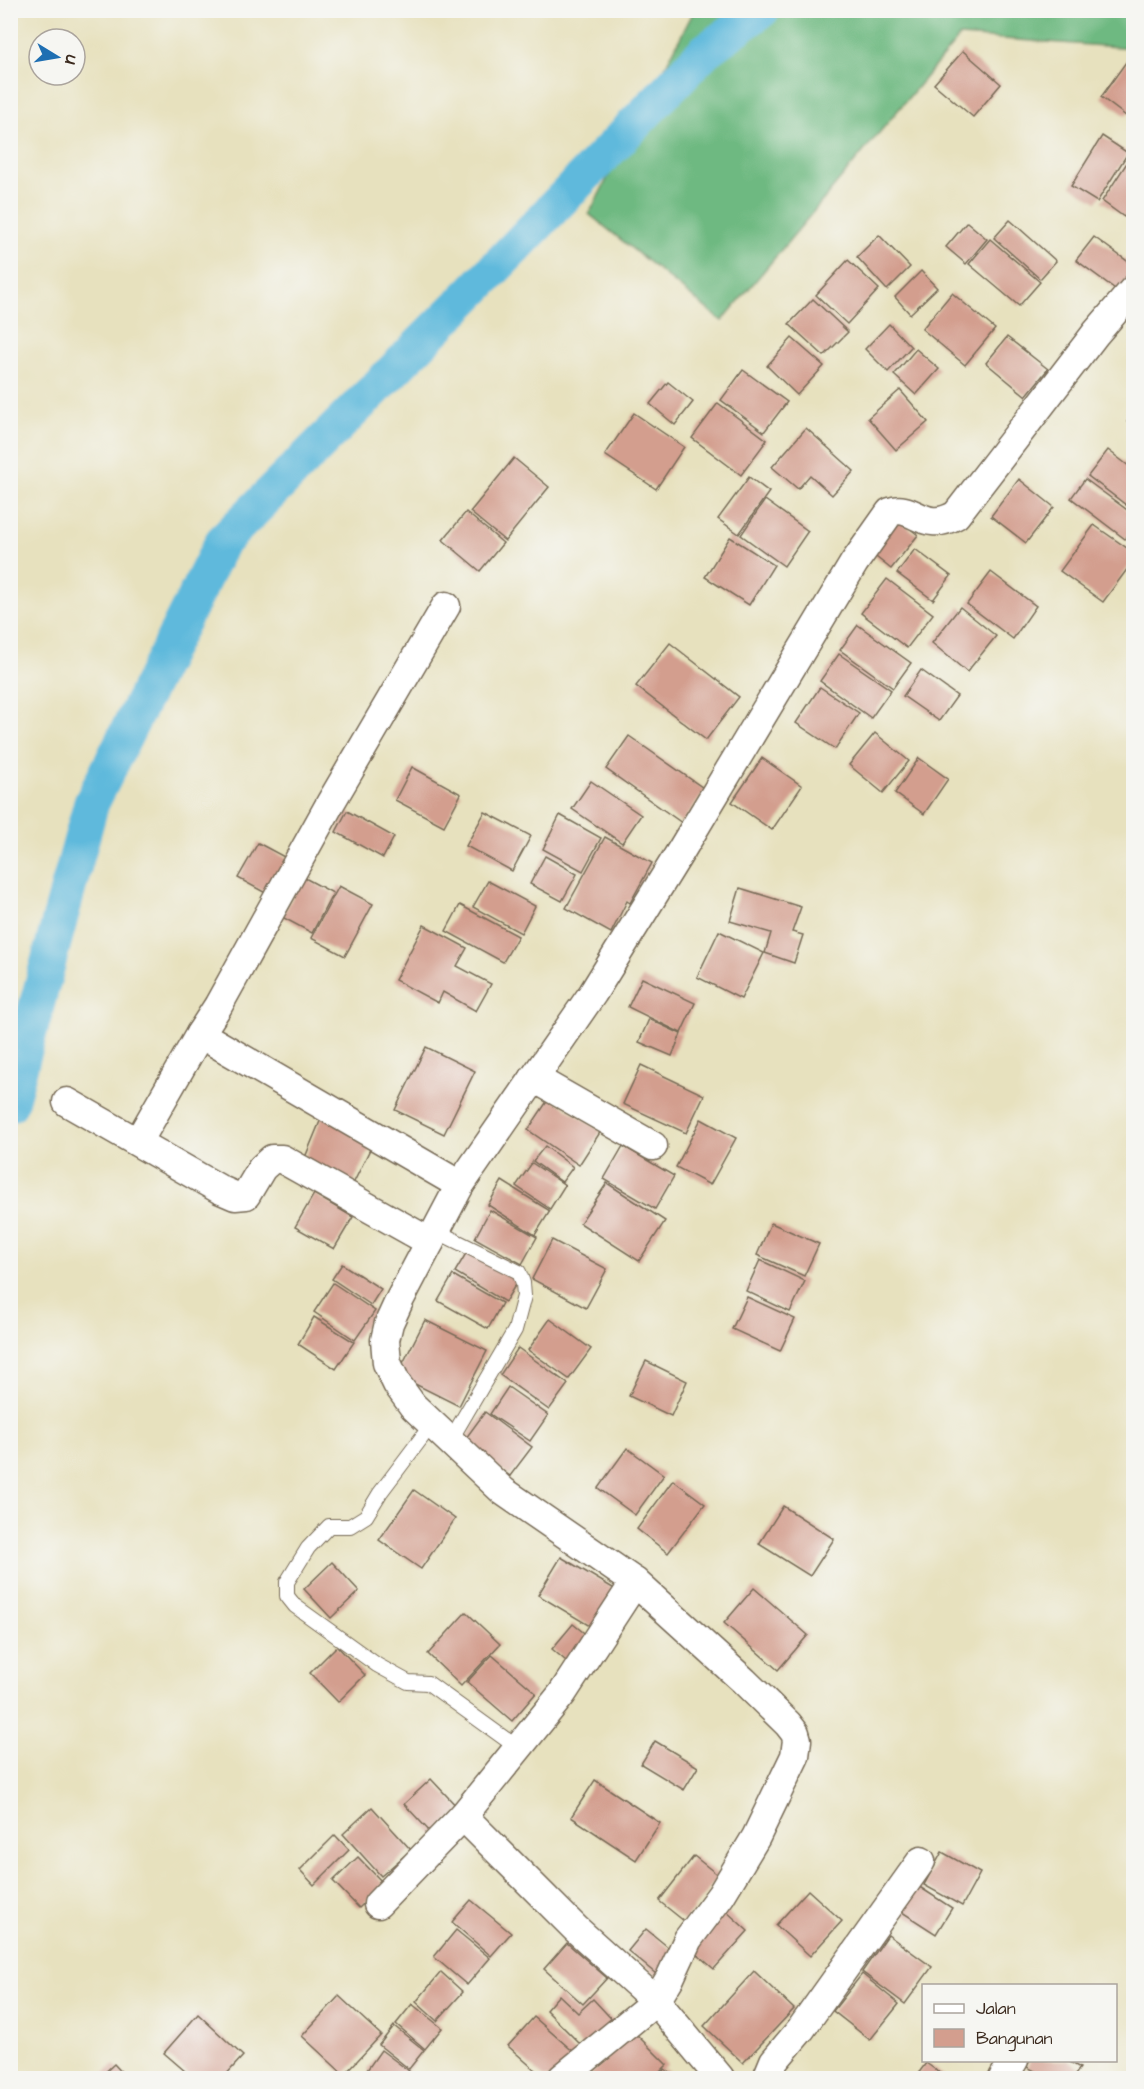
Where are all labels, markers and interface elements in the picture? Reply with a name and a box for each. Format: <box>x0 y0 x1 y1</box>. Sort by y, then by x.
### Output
north arrow <box>27 27 87 87</box>
text: U <box>59 53 82 66</box>
legend <box>922 1984 1117 2062</box>
text: Jalan <box>976 1996 1016 2021</box>
text: Bangunan <box>976 2026 1053 2052</box>

